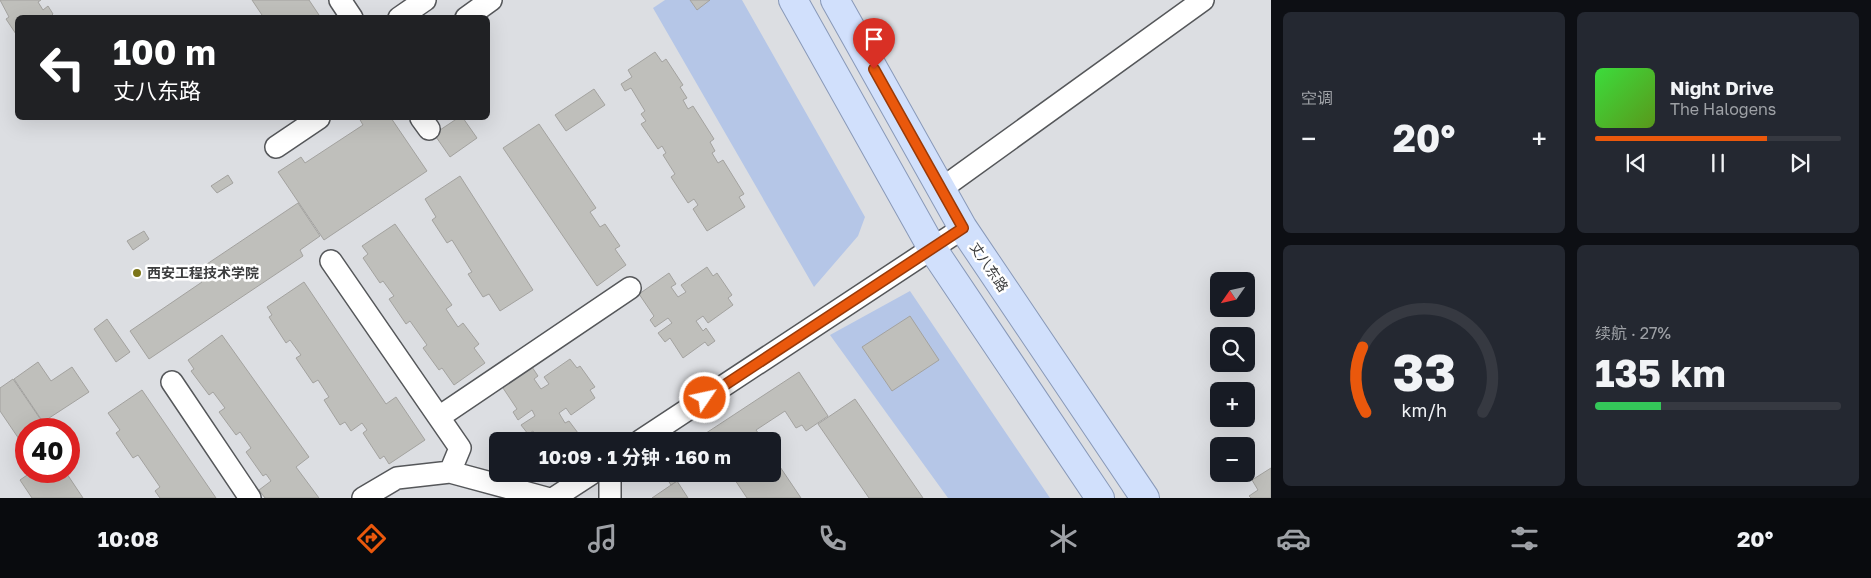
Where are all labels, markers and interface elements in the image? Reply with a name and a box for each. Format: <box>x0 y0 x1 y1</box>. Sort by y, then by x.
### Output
pin <box>853 18 895 69</box>
icon: arrive <box>860 25 888 53</box>
text: 100 m <box>113 31 216 73</box>
icon: left <box>30 35 95 100</box>
text: Night Drive <box>1670 76 1774 99</box>
text: 丈八东路 <box>113 77 201 104</box>
text: 空调 <box>1301 88 1333 108</box>
text: The Halogens <box>1670 99 1776 119</box>
text: 20° <box>1393 115 1455 160</box>
text: − <box>1301 122 1316 155</box>
text: + <box>1532 122 1547 155</box>
icon: previous <box>1622 149 1650 177</box>
icon: pause <box>1704 149 1732 177</box>
icon: next <box>1786 149 1814 177</box>
street label: 丈八东路 <box>967 239 1012 295</box>
place label: 西安工程技术学院 <box>147 264 259 281</box>
marker: 西安工程技术学院 <box>131 267 143 279</box>
north arrow <box>1210 272 1255 318</box>
map controls <box>1210 272 1255 482</box>
text: 续航 · 27% <box>1595 323 1671 343</box>
button: search <box>1210 327 1255 372</box>
text: 33 <box>1392 340 1456 402</box>
text: 135 km <box>1595 350 1726 395</box>
position arrow <box>678 371 730 423</box>
button: + <box>1210 382 1255 427</box>
text: km/h <box>1401 399 1447 421</box>
speed limit sign: 40 <box>15 418 80 483</box>
button: − <box>1210 437 1255 482</box>
text: 10:09 · 1 分钟 · 160 m <box>539 445 731 468</box>
icon: directions <box>354 521 389 556</box>
icon: music <box>585 521 620 556</box>
icon: phone <box>815 521 850 556</box>
icon: climate <box>1046 521 1081 556</box>
icon: car <box>1276 521 1311 556</box>
icon: filters <box>1507 521 1542 556</box>
text: 10:08 <box>98 525 159 552</box>
text: 20° <box>1737 525 1773 552</box>

